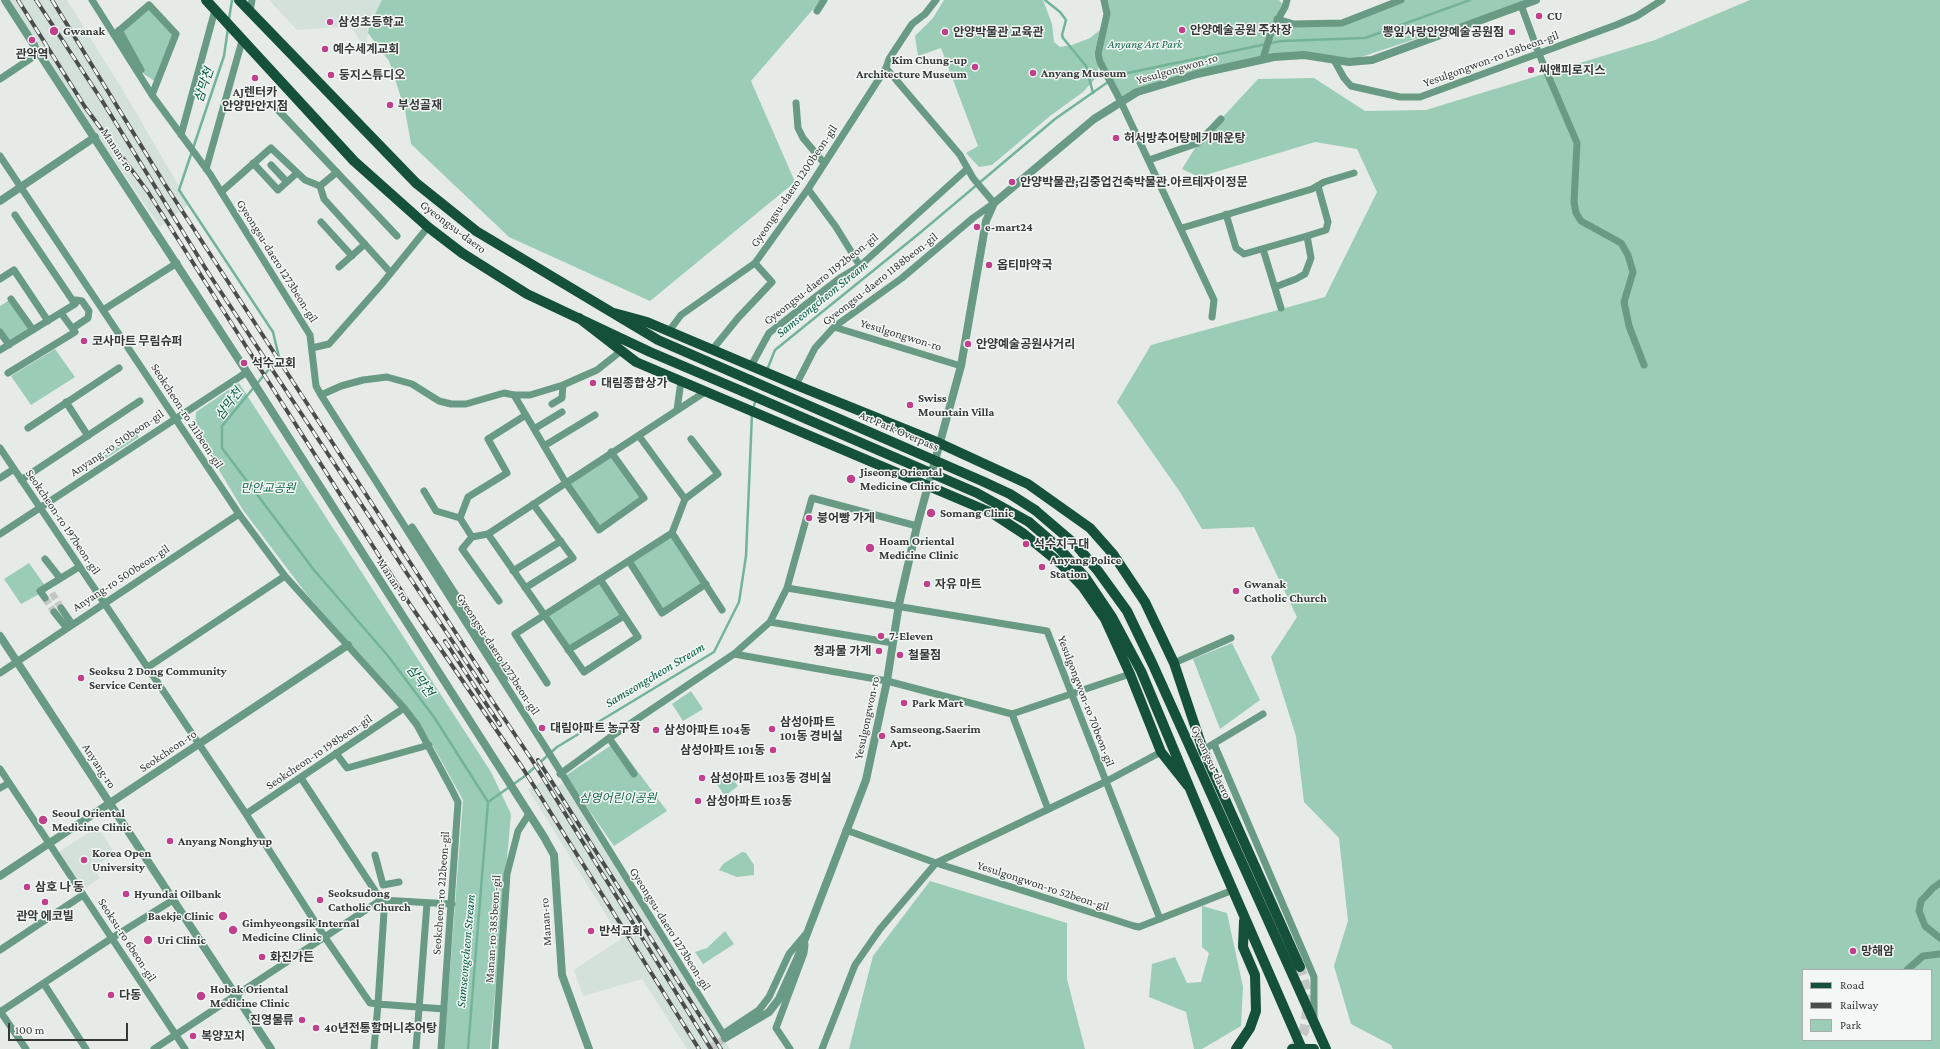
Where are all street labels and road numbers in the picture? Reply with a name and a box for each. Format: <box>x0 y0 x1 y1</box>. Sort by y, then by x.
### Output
street label: Yesulgongwon-ro 138beon-gil <box>1421 28 1561 90</box>
street label: Yesulgongwon-ro <box>1134 50 1220 88</box>
street label: Gyeongsu-daero 1200beon-gil <box>748 122 840 250</box>
street label: Manan-ro <box>98 126 136 174</box>
street label: Gyeongsu-daero 1273beon-gil <box>233 197 321 325</box>
street label: Gyeongsu-daero <box>417 197 489 257</box>
street label: Gyeongsu-daero 1188beon-gil <box>819 229 941 329</box>
street label: Gyeongsu-daero 1192beon-gil <box>761 230 881 328</box>
street label: Yesulgongwon-ro <box>859 316 943 354</box>
street label: Seokcheon-ro 211beon-gil <box>148 361 226 471</box>
street label: Anyang-ro 510beon-gil <box>68 406 166 480</box>
street label: Art Park Overpass <box>857 408 941 454</box>
street label: Seokcheon-ro 197beon-gil <box>22 467 104 577</box>
street label: Anyang-ro 500beon-gil <box>70 541 172 615</box>
street label: Manan-ro <box>374 556 412 604</box>
street label: Gyeongsu-daero 1273beon-gil <box>453 590 543 718</box>
street label: Yesulgongwon-ro 70beon-gil <box>1054 633 1118 769</box>
street label: Yesulgongwon-ro <box>851 675 883 761</box>
street label: Seokcheon-ro 198beon-gil <box>263 711 375 793</box>
street label: Gyeongsu-daero <box>1188 723 1234 801</box>
street label: Seokcheon-ro <box>137 727 199 775</box>
street label: Anyang-ro <box>79 741 119 791</box>
street label: Seokcheon-ro 212beon-gil <box>429 831 453 955</box>
street label: Yesulgongwon-ro 52beon-gil <box>975 858 1111 914</box>
street label: Gyeongsu-daero 1273beon-gil <box>626 865 714 993</box>
street label: Manan-ro 385beon-gil <box>482 874 504 984</box>
street label: Seoksu-ro 6beon-gil <box>95 896 159 984</box>
street label: Manan-ro <box>537 897 555 947</box>

